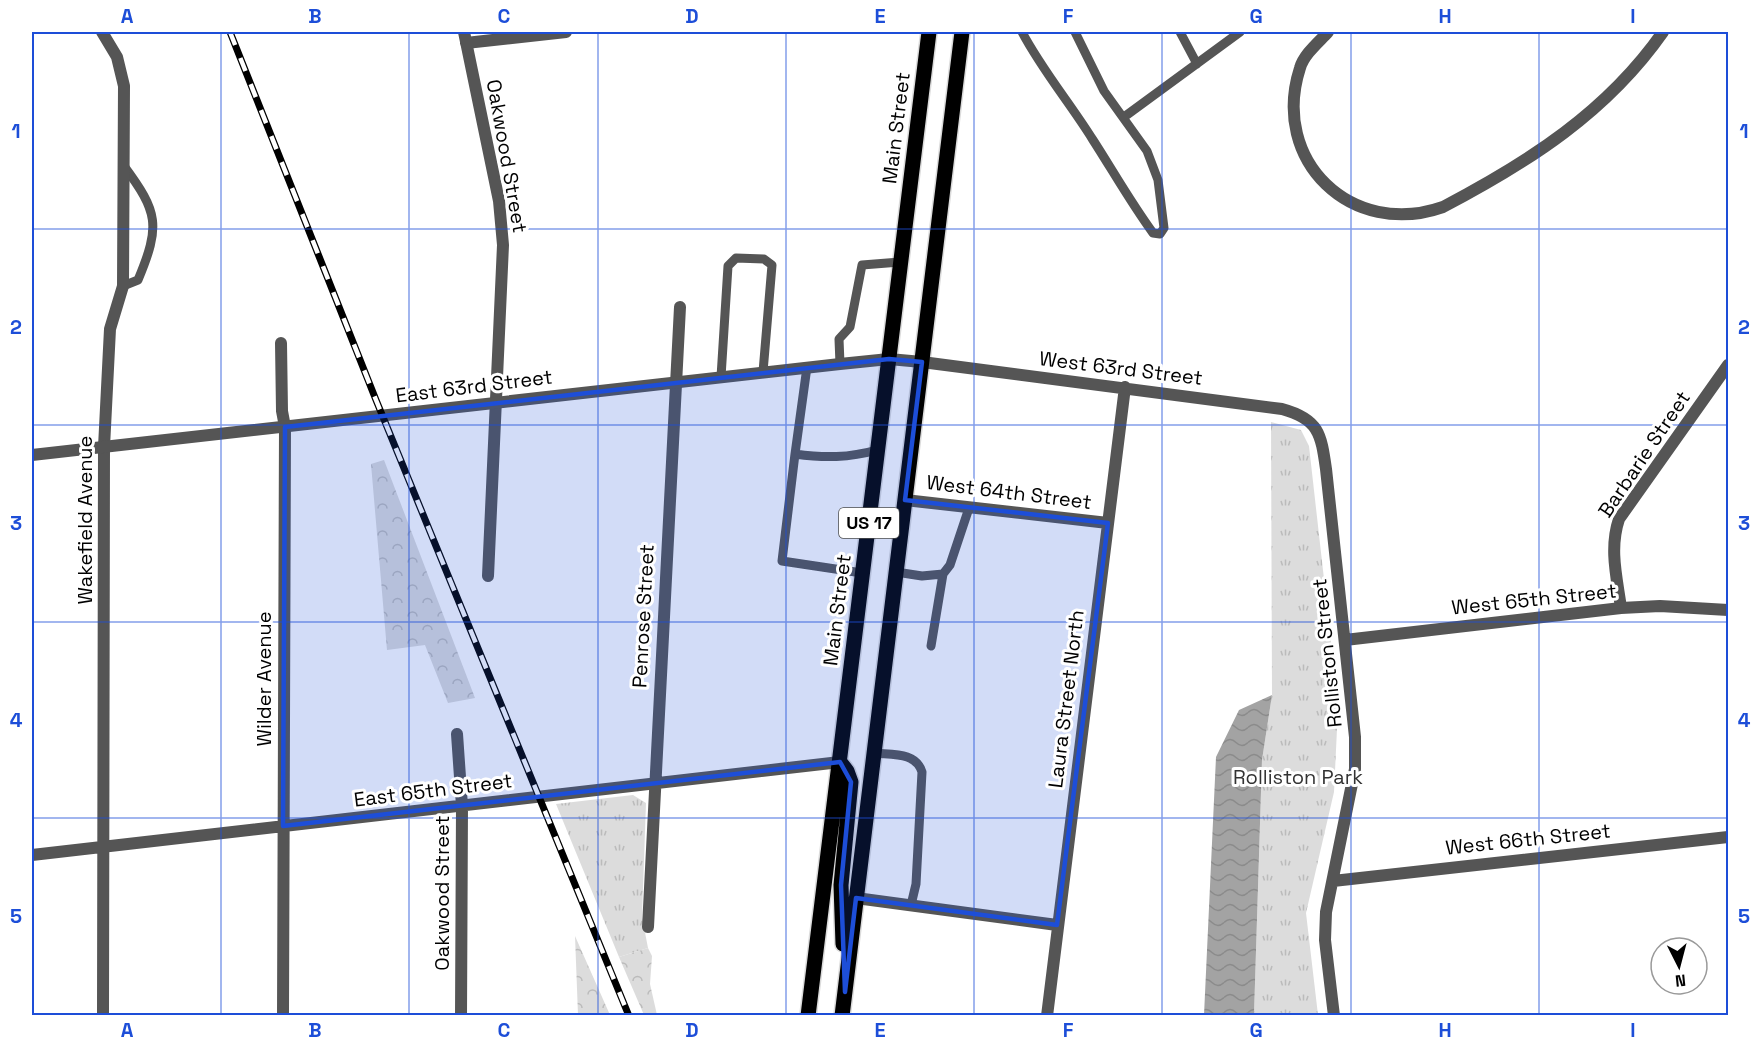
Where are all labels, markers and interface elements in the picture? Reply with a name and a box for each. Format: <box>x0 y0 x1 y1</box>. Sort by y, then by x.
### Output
text: A <box>121 3 134 29</box>
text: B <box>308 3 322 29</box>
text: C <box>498 3 511 29</box>
text: D <box>685 3 699 29</box>
text: E <box>874 3 886 29</box>
text: F <box>1063 3 1074 29</box>
text: G <box>1249 3 1263 29</box>
text: H <box>1438 3 1452 29</box>
text: I <box>1630 3 1636 29</box>
street label: Main Street <box>876 71 916 185</box>
street label: Oakwood Street <box>481 77 533 235</box>
text: 1 <box>11 118 21 144</box>
text: 1 <box>1739 118 1749 144</box>
text: 2 <box>10 314 22 340</box>
text: 2 <box>1738 314 1750 340</box>
street label: West 63rd Street <box>1038 345 1204 391</box>
street label: East 63rd Street <box>394 363 554 409</box>
street label: Barbarie Street <box>1592 386 1696 522</box>
street label: Wakefield Avenue <box>72 436 98 604</box>
street label: West 64th Street <box>925 469 1093 515</box>
road number: US 17 <box>839 508 899 538</box>
text: 3 <box>10 510 22 536</box>
text: 3 <box>1738 510 1750 536</box>
street label: Penrose Street <box>626 543 660 689</box>
street label: Main Street <box>817 553 857 667</box>
street label: Rolliston Street <box>1306 577 1348 729</box>
street label: West 65th Street <box>1450 577 1618 621</box>
street label: Laura Street North <box>1042 609 1090 789</box>
street label: Wilder Avenue <box>251 611 277 747</box>
text: 4 <box>10 707 23 733</box>
text: 4 <box>1738 707 1751 733</box>
park label: Rolliston Park <box>1233 764 1363 790</box>
street label: East 65th Street <box>352 767 514 813</box>
street label: Oakwood Street <box>429 815 455 971</box>
street label: West 66th Street <box>1444 817 1612 861</box>
text: 5 <box>10 903 22 929</box>
text: 5 <box>1738 903 1750 929</box>
north arrow <box>1649 936 1709 996</box>
text: N <box>1674 969 1687 991</box>
text: A <box>121 1017 134 1043</box>
text: B <box>308 1017 322 1043</box>
text: C <box>498 1017 511 1043</box>
text: D <box>685 1017 699 1043</box>
text: E <box>874 1017 886 1043</box>
text: F <box>1063 1017 1074 1043</box>
text: G <box>1249 1017 1263 1043</box>
text: H <box>1438 1017 1452 1043</box>
text: I <box>1630 1017 1636 1043</box>

